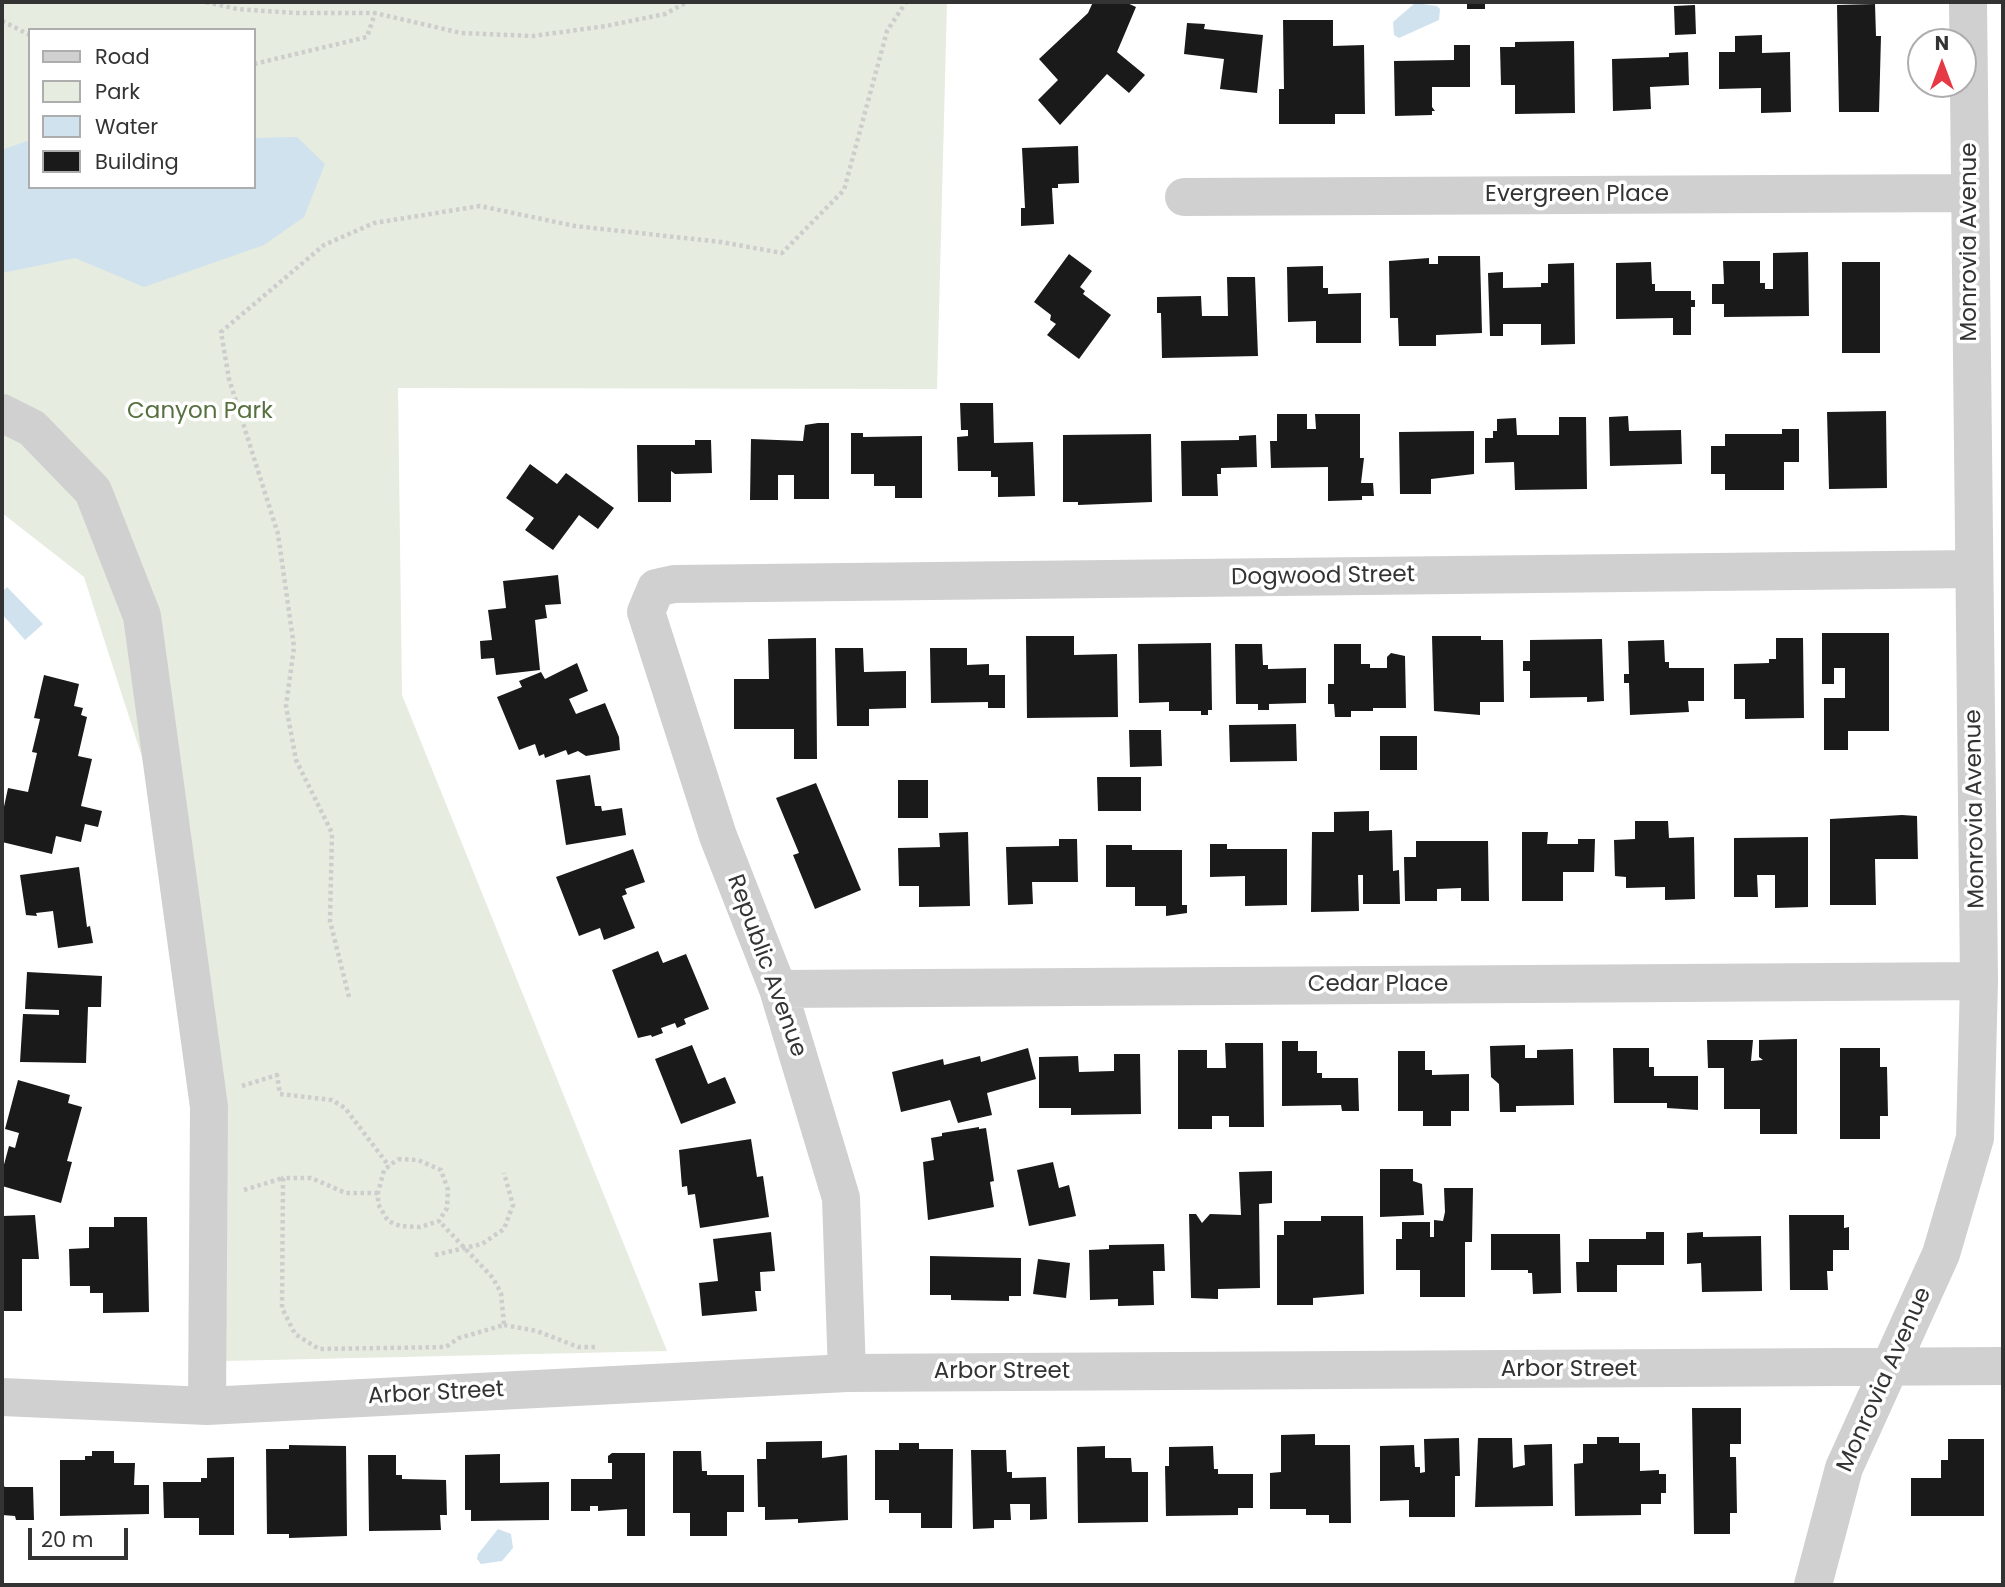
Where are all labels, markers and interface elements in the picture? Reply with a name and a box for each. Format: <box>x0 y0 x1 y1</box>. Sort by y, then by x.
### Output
legend <box>28 28 256 189</box>
north arrow <box>1907 28 1977 98</box>
text: N <box>1935 30 1949 57</box>
text: Road <box>95 42 150 71</box>
text: Park <box>95 77 140 106</box>
text: Water <box>95 112 158 141</box>
street label: Monrovia Avenue <box>1956 142 1984 342</box>
text: Building <box>95 147 179 176</box>
street label: Evergreen Place <box>1485 181 1669 209</box>
park label: Canyon Park <box>127 398 273 426</box>
street label: Dogwood Street <box>1231 562 1415 592</box>
street label: Monrovia Avenue <box>1960 709 1992 909</box>
street label: Republic Avenue <box>720 871 812 1061</box>
street label: Cedar Place <box>1308 971 1448 999</box>
street label: Monrovia Avenue <box>1832 1283 1938 1477</box>
street label: Arbor Street <box>1501 1356 1637 1384</box>
street label: Arbor Street <box>934 1358 1070 1386</box>
street label: Arbor Street <box>367 1377 505 1411</box>
scale bar <box>32 1514 131 1558</box>
text: 20 m <box>41 1525 94 1554</box>

